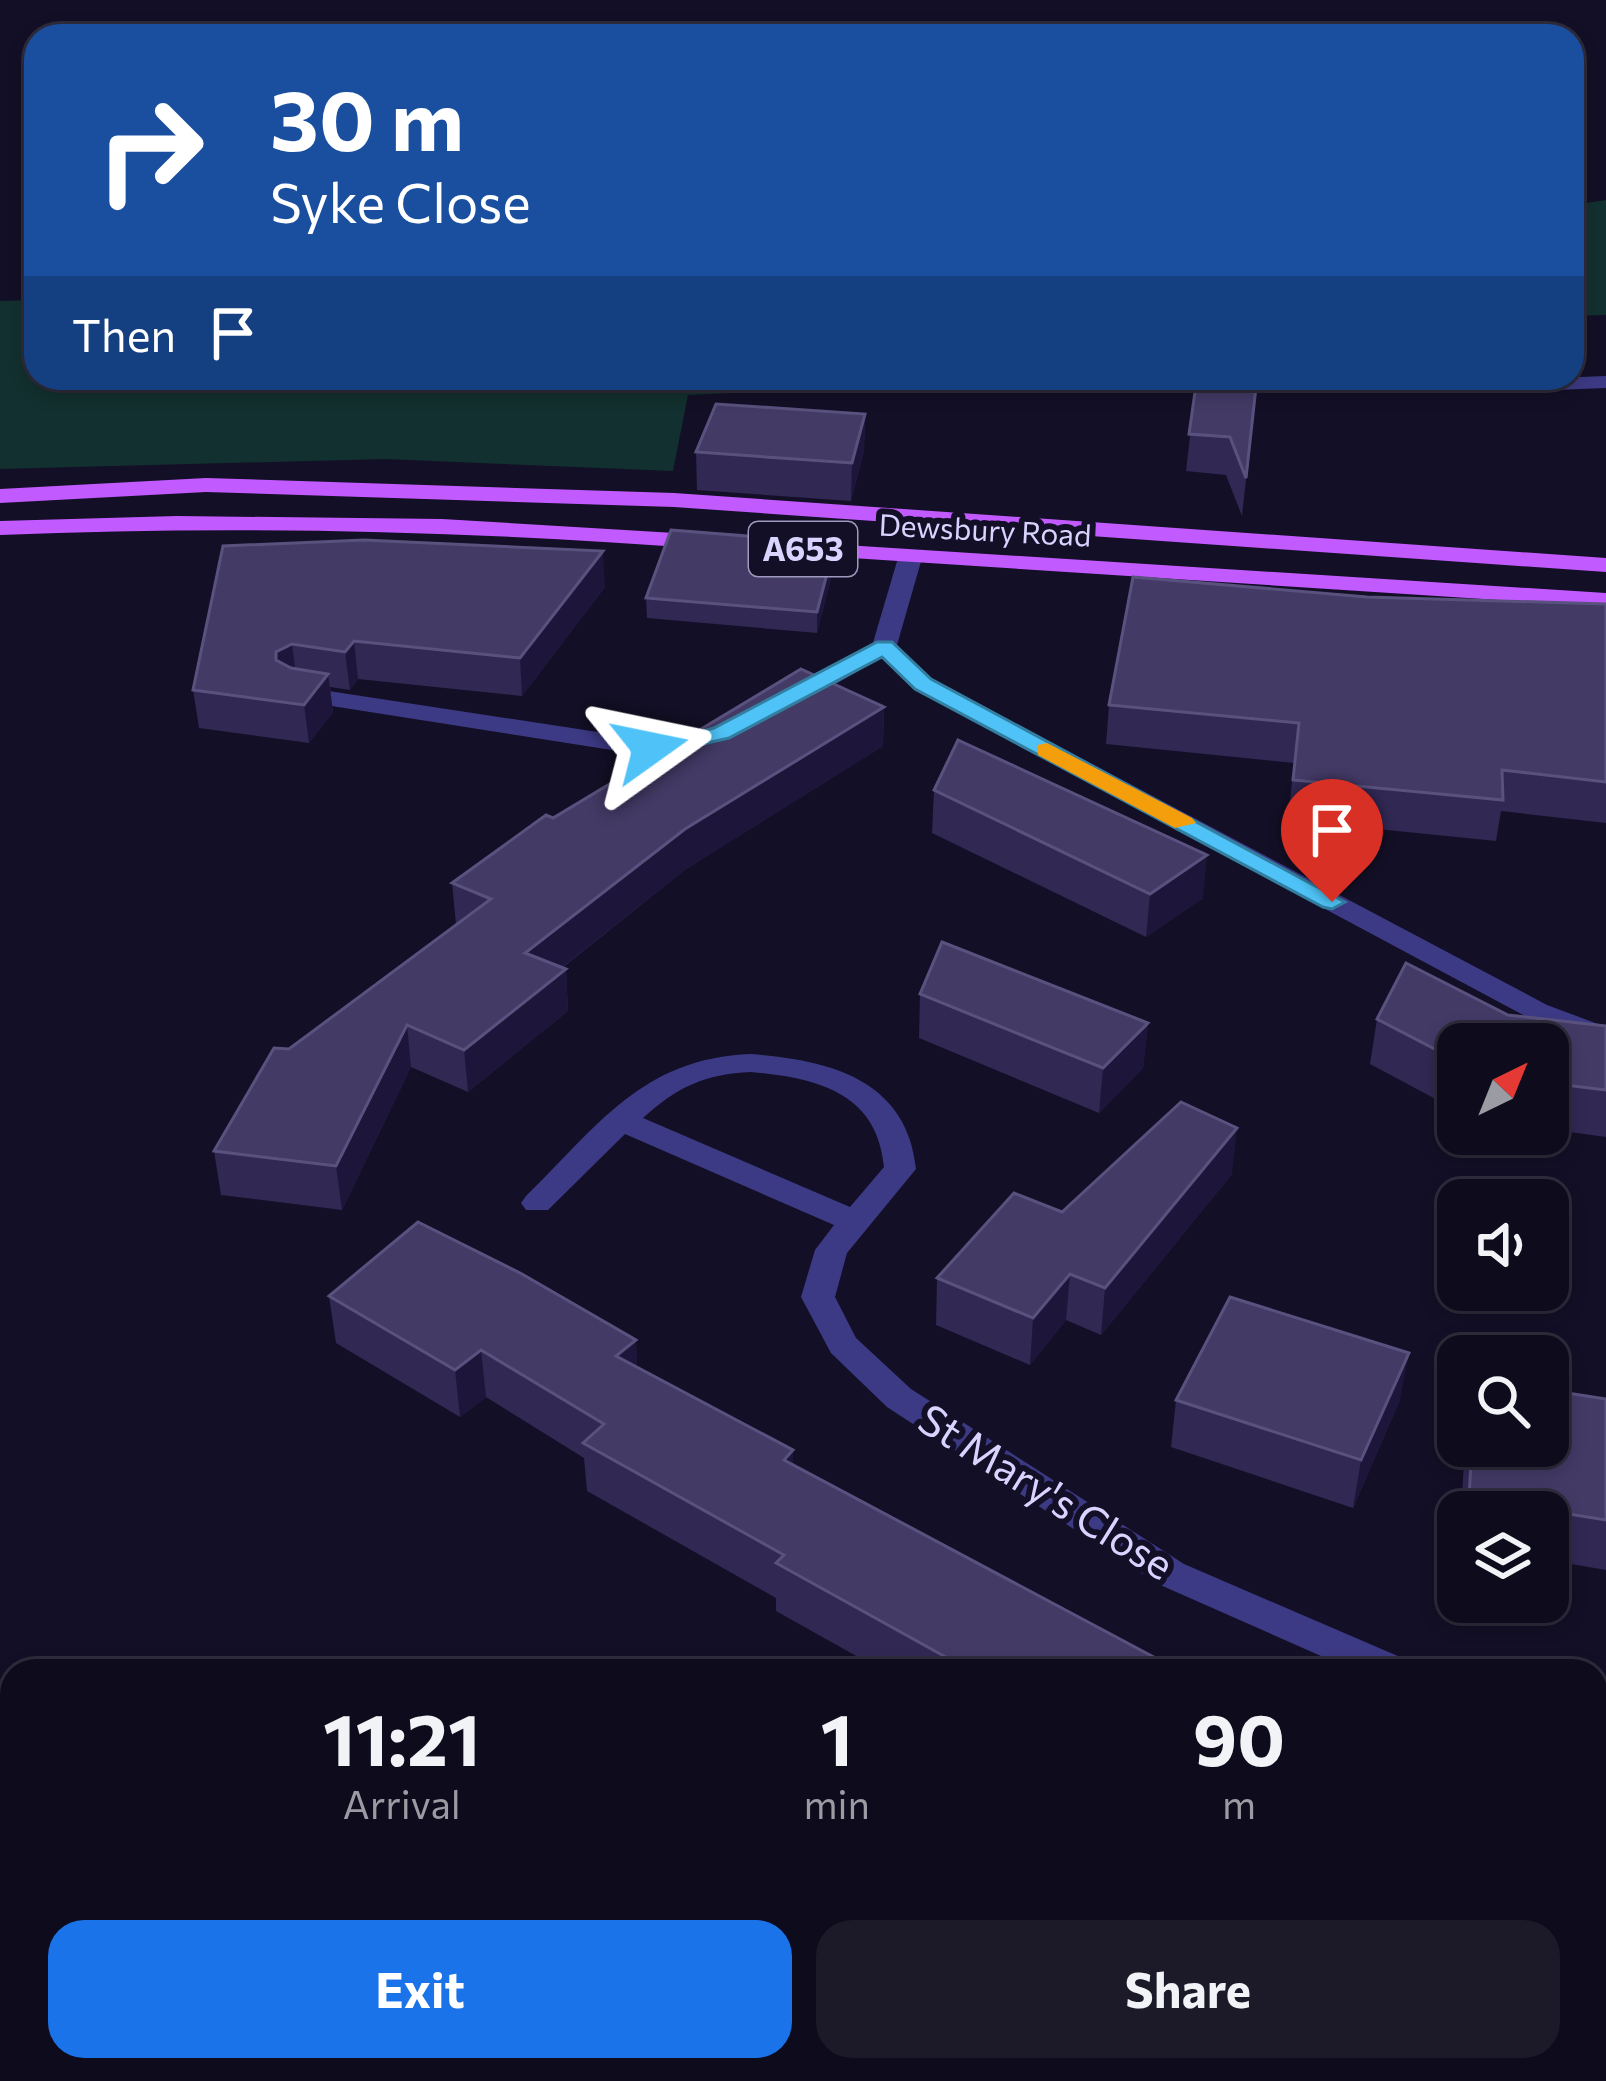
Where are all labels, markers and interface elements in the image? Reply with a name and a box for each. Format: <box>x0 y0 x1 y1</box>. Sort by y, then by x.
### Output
text: 30 m <box>270 66 464 168</box>
icon: right <box>72 72 228 228</box>
text: Syke Close <box>270 168 531 234</box>
icon: arrive <box>200 300 266 366</box>
text: Then <box>72 306 176 361</box>
street label: Dewsbury Road <box>878 504 1092 553</box>
road number: A653 <box>749 522 857 576</box>
position arrow <box>587 685 713 811</box>
pin <box>1281 779 1383 902</box>
icon: arrive <box>1299 797 1365 863</box>
north arrow <box>1437 1023 1569 1155</box>
map controls <box>1437 1023 1569 1623</box>
button: sound <box>1437 1179 1569 1311</box>
button: search <box>1437 1335 1569 1467</box>
street label: St Mary's Close <box>910 1391 1184 1589</box>
button: layers <box>1437 1491 1569 1623</box>
text: 11:21 <box>323 1693 481 1781</box>
text: 1 <box>820 1693 853 1781</box>
text: 90 <box>1193 1693 1285 1781</box>
text: Arrival <box>343 1779 461 1827</box>
text: min <box>804 1779 870 1827</box>
text: m <box>1222 1779 1256 1827</box>
button: Exit <box>48 1920 792 2058</box>
button: Share <box>816 1920 1560 2058</box>

